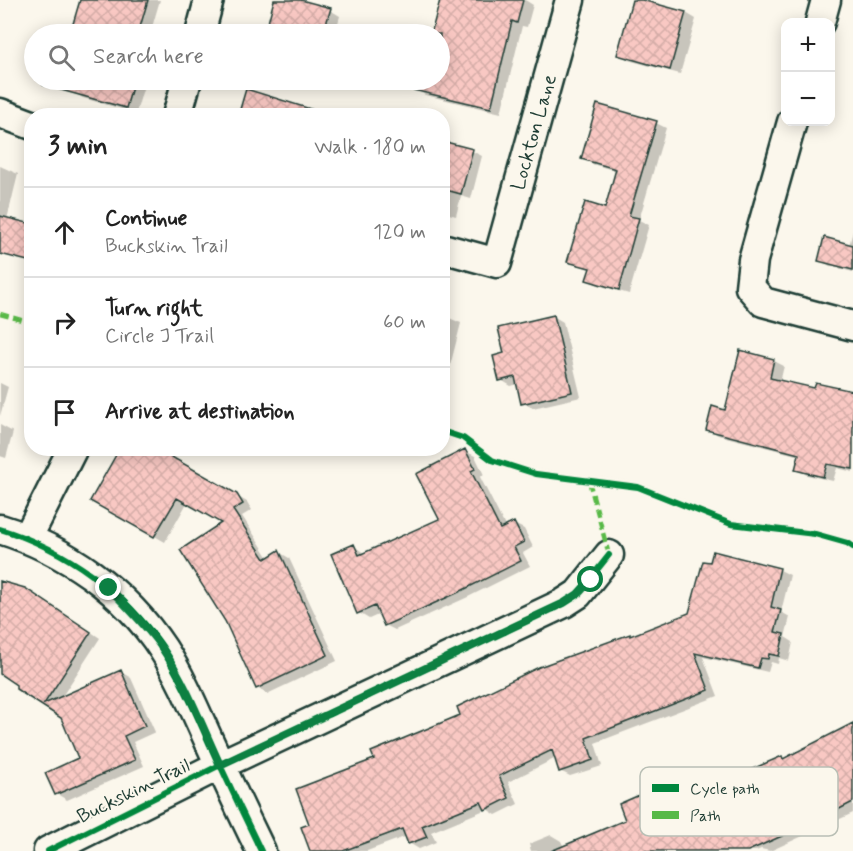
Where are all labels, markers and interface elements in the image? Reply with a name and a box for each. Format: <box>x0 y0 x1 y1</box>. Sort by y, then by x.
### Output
map controls <box>781 18 835 126</box>
button: + <box>781 18 835 72</box>
search box <box>24 24 450 90</box>
icon: search <box>45 41 78 74</box>
text: Search here <box>93 43 204 71</box>
street label: Lockton Lane <box>505 71 564 193</box>
button: − <box>781 72 835 126</box>
text: 3 min <box>48 130 108 164</box>
text: Walk · 180 m <box>314 134 426 161</box>
text: Continue <box>105 205 187 233</box>
icon: ahead <box>48 216 81 249</box>
text: 120 m <box>373 219 426 246</box>
text: Buckskin Trail <box>105 233 228 260</box>
text: Turn right <box>105 295 203 323</box>
icon: right <box>48 306 81 339</box>
text: 60 m <box>383 309 426 336</box>
text: Circle J Trail <box>105 323 214 350</box>
icon: arrive <box>48 396 81 429</box>
text: Arrive at destination <box>105 398 295 426</box>
route start <box>577 566 603 592</box>
route end <box>95 574 121 600</box>
street label: Buckskin Trail <box>73 752 195 830</box>
legend <box>640 767 838 836</box>
text: Cycle path <box>690 779 760 800</box>
text: Path <box>690 806 721 827</box>

